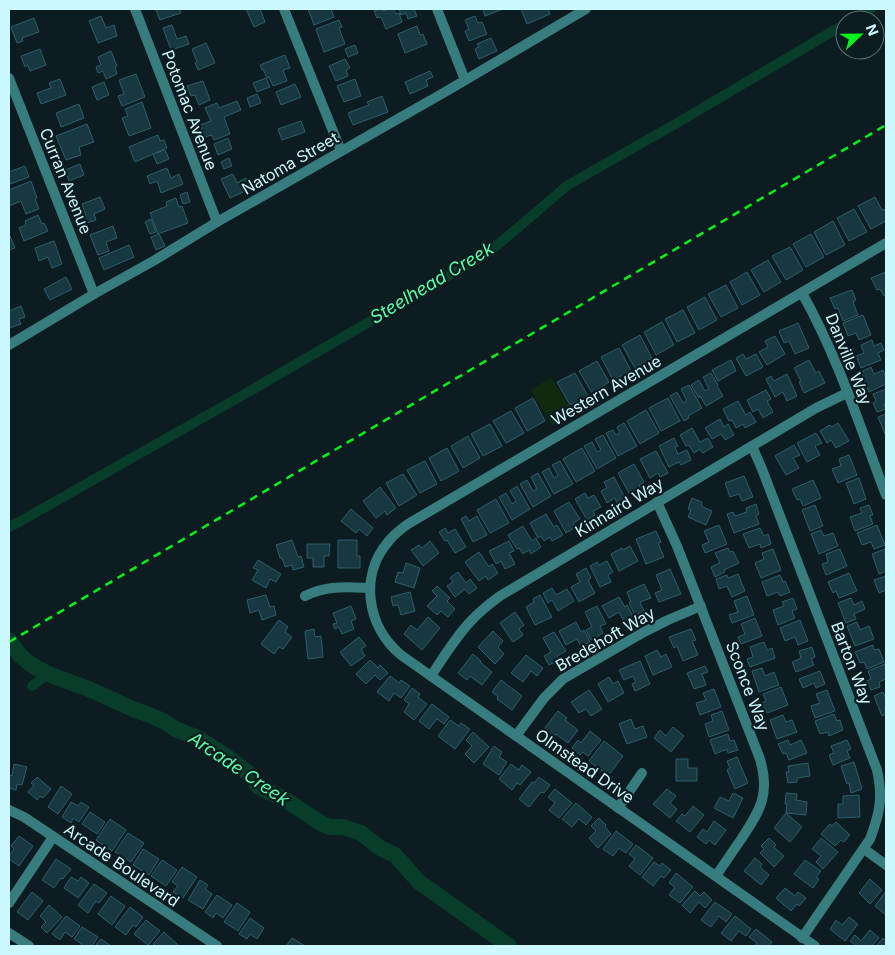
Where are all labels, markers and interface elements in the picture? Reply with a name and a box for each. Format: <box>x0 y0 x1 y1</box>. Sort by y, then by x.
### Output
north arrow <box>835 10 885 60</box>
text: N <box>863 22 882 38</box>
street label: Potomac Avenue <box>158 47 222 173</box>
street label: Curran Avenue <box>36 125 96 237</box>
street label: Natoma Street <box>238 127 342 199</box>
water label: Steelhead Creek <box>366 237 498 328</box>
street label: Danville Way <box>822 310 876 408</box>
street label: Western Avenue <box>547 350 665 430</box>
street label: Kinnaird Way <box>571 473 667 541</box>
street label: Bredehoft Way <box>552 602 658 676</box>
street label: Barton Way <box>827 619 877 707</box>
street label: Sconce Way <box>722 638 774 734</box>
street label: Olmstead Drive <box>532 725 638 807</box>
water label: Arcade Creek <box>184 727 295 811</box>
street label: Arcade Boulevard <box>61 819 183 911</box>

